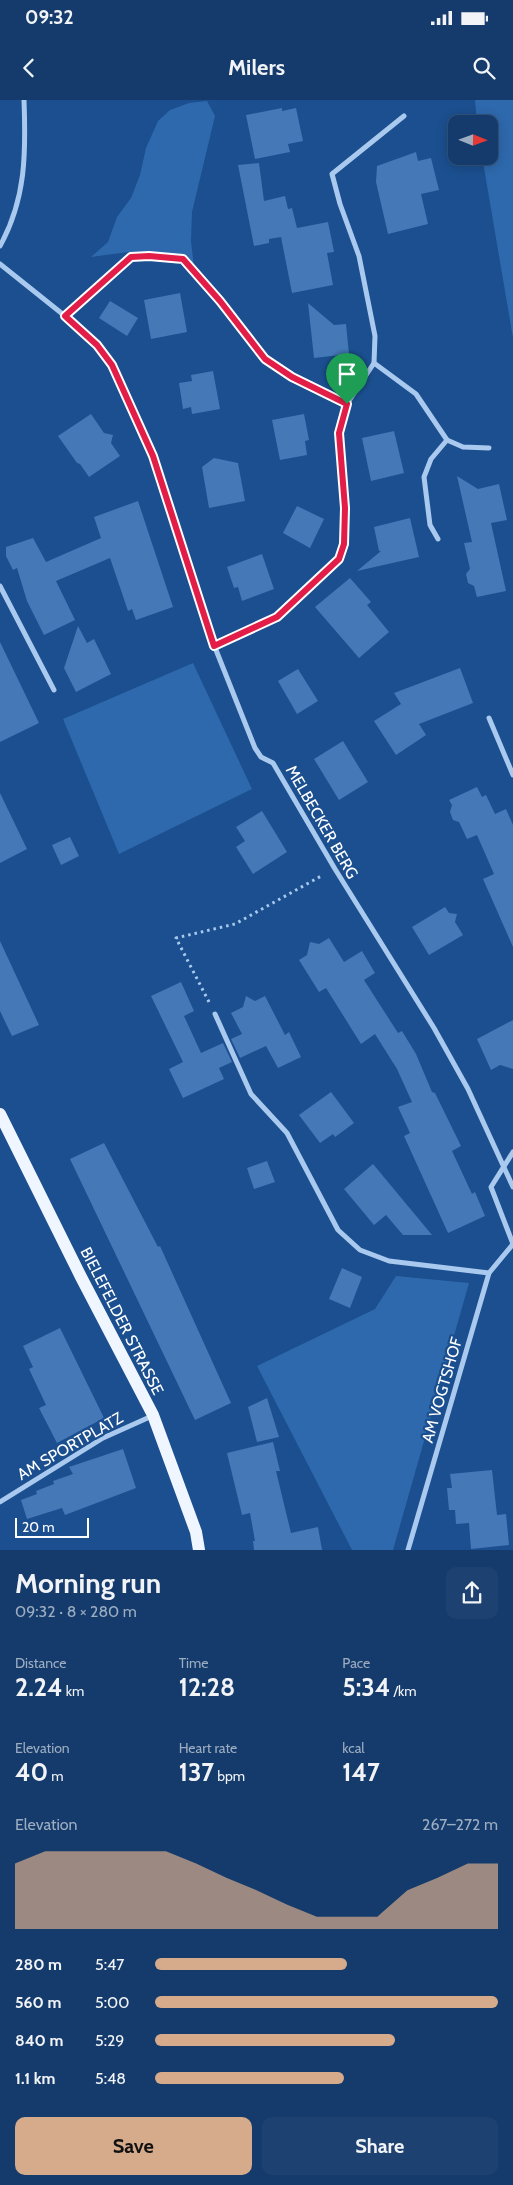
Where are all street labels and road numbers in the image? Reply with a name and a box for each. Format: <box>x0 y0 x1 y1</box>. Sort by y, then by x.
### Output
street label: MELBECKER BERG <box>282 762 362 882</box>
street label: BIELEFELDER STRASSE <box>76 1244 168 1398</box>
street label: AM VOGTSHOF <box>418 1334 466 1445</box>
street label: AM SPORTPLATZ <box>14 1408 126 1484</box>

